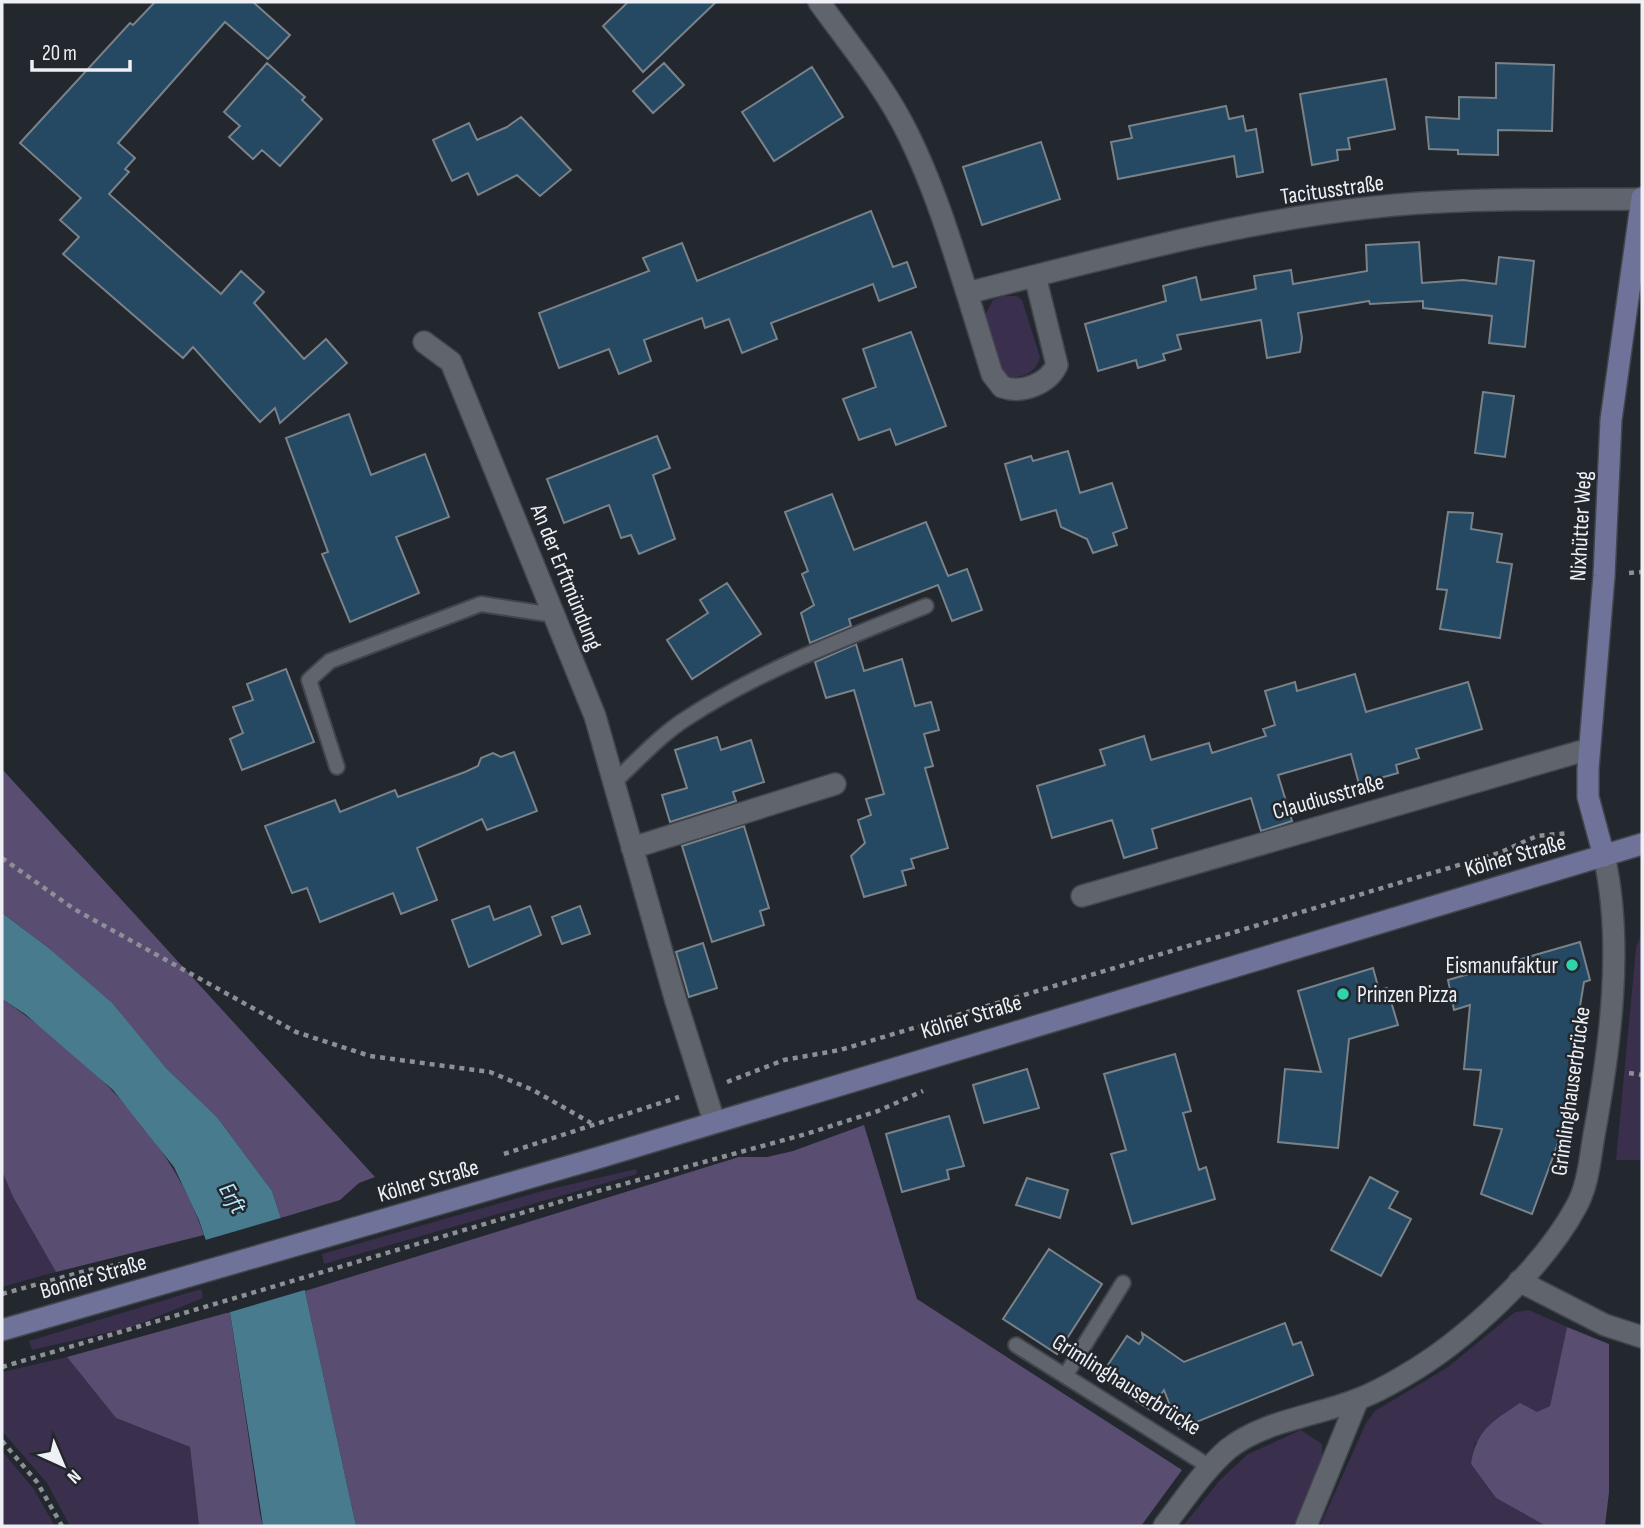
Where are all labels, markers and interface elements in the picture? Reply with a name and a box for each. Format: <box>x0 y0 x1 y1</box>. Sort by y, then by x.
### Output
scale bar <box>32 28 130 72</box>
text: 20 m <box>42 41 77 66</box>
street label: Tacitusstraße <box>1279 169 1386 211</box>
street label: Nixhütter Weg <box>1564 470 1598 582</box>
street label: An der Erftmündung <box>524 499 608 655</box>
street label: Claudiusstraße <box>1269 768 1387 826</box>
street label: Kölner Straße <box>1461 828 1569 884</box>
place label: Eismanufaktur <box>1446 952 1558 980</box>
marker: Eismanufaktur <box>1564 957 1580 973</box>
place label: Prinzen Pizza <box>1357 981 1457 1009</box>
marker: Prinzen Pizza <box>1335 986 1351 1002</box>
street label: Kölner Straße <box>917 988 1025 1046</box>
street label: Grimlinghauserbrücke <box>1545 1005 1597 1177</box>
street label: Kölner Straße <box>374 1153 482 1209</box>
water label: Erft <box>212 1178 253 1219</box>
street label: Bonner Straße <box>37 1248 150 1306</box>
street label: Grimlinghauserbrücke <box>1047 1328 1206 1442</box>
north arrow <box>28 1430 98 1500</box>
text: N <box>62 1464 85 1488</box>

